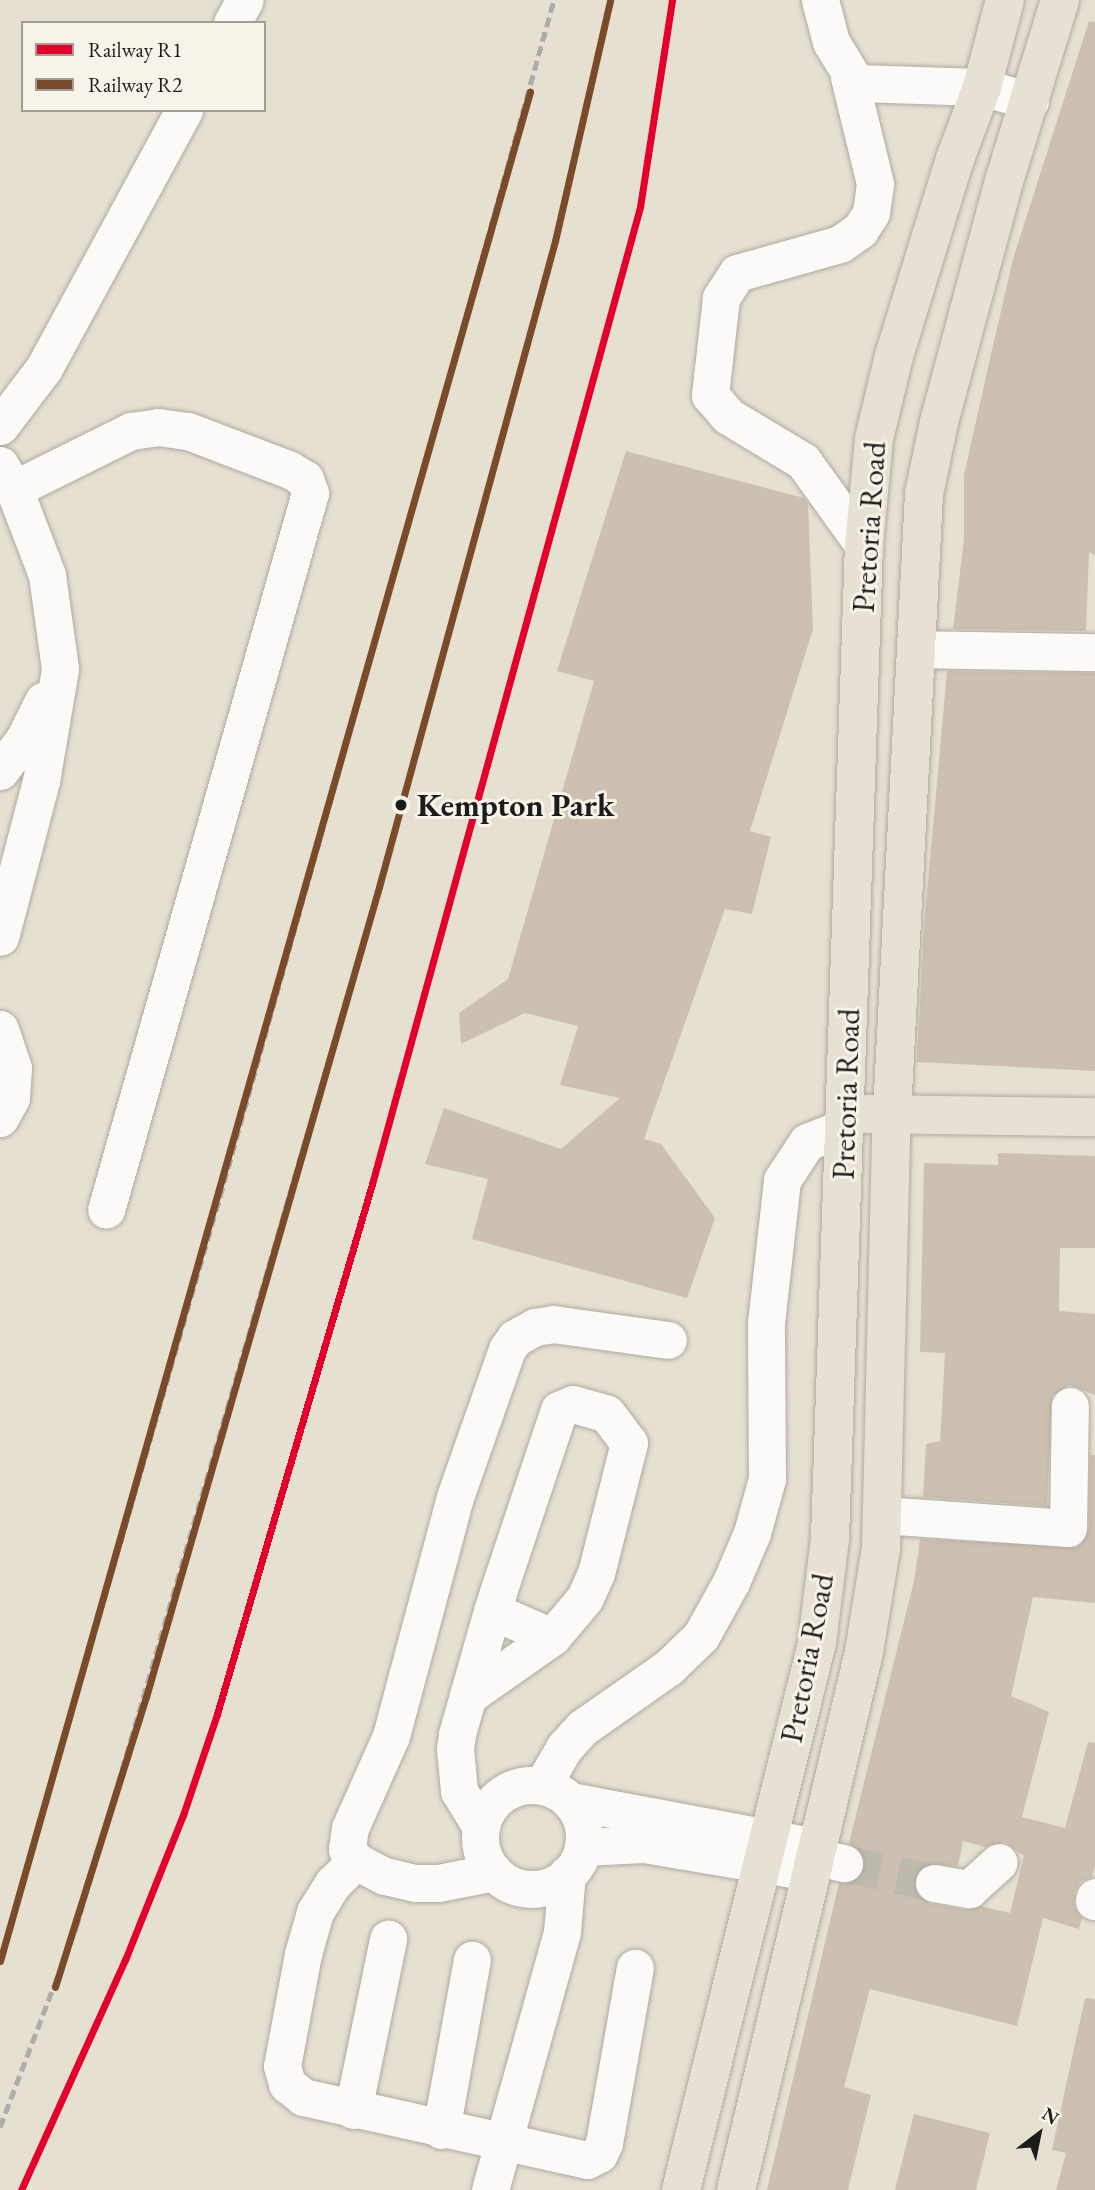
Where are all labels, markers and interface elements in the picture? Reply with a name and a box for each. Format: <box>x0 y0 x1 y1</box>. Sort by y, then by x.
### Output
legend <box>21 21 266 112</box>
text: Railway R1 <box>88 36 182 63</box>
text: Railway R2 <box>88 71 182 98</box>
street label: Pretoria Road <box>844 440 894 614</box>
place label: Kempton Park <box>417 786 614 824</box>
marker: Kempton Park <box>391 795 411 815</box>
street label: Pretoria Road <box>824 1008 868 1180</box>
street label: Pretoria Road <box>772 1570 842 1746</box>
north arrow <box>1004 2099 1074 2169</box>
text: N <box>1037 2101 1064 2130</box>

